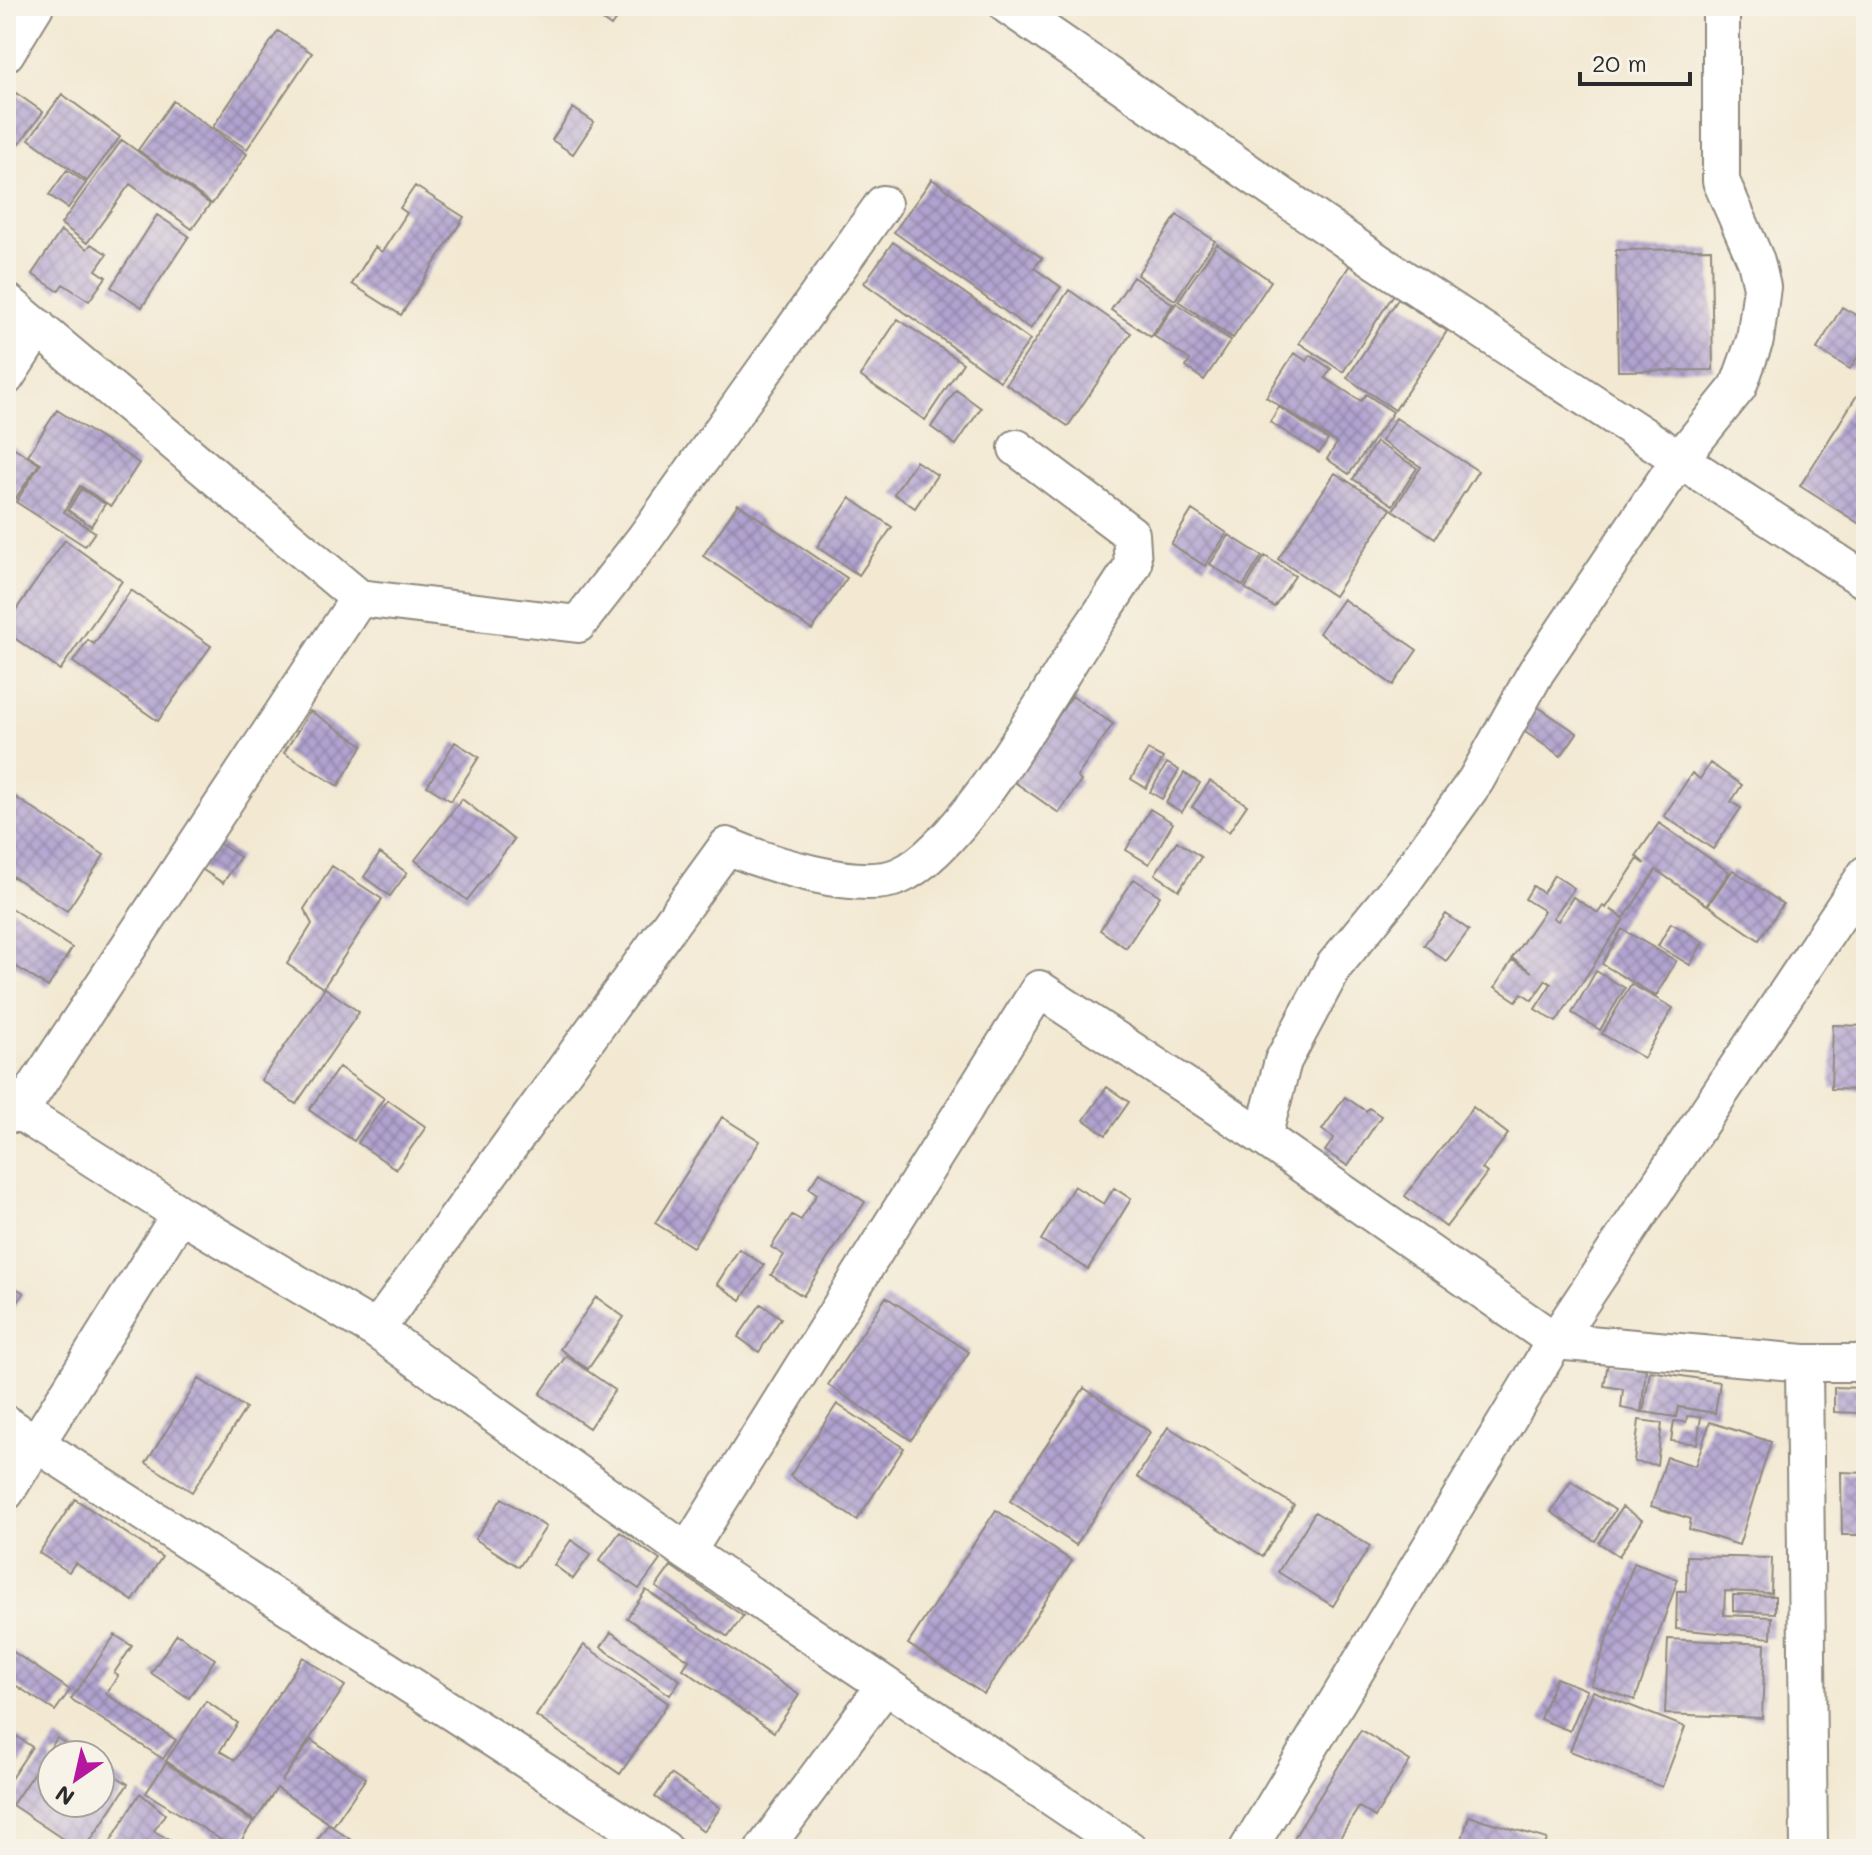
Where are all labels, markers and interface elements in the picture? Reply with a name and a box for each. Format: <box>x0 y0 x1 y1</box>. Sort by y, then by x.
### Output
scale bar <box>1580 36 1690 86</box>
text: 20 m <box>1592 47 1647 78</box>
north arrow <box>36 1739 116 1819</box>
text: N <box>50 1779 80 1813</box>

